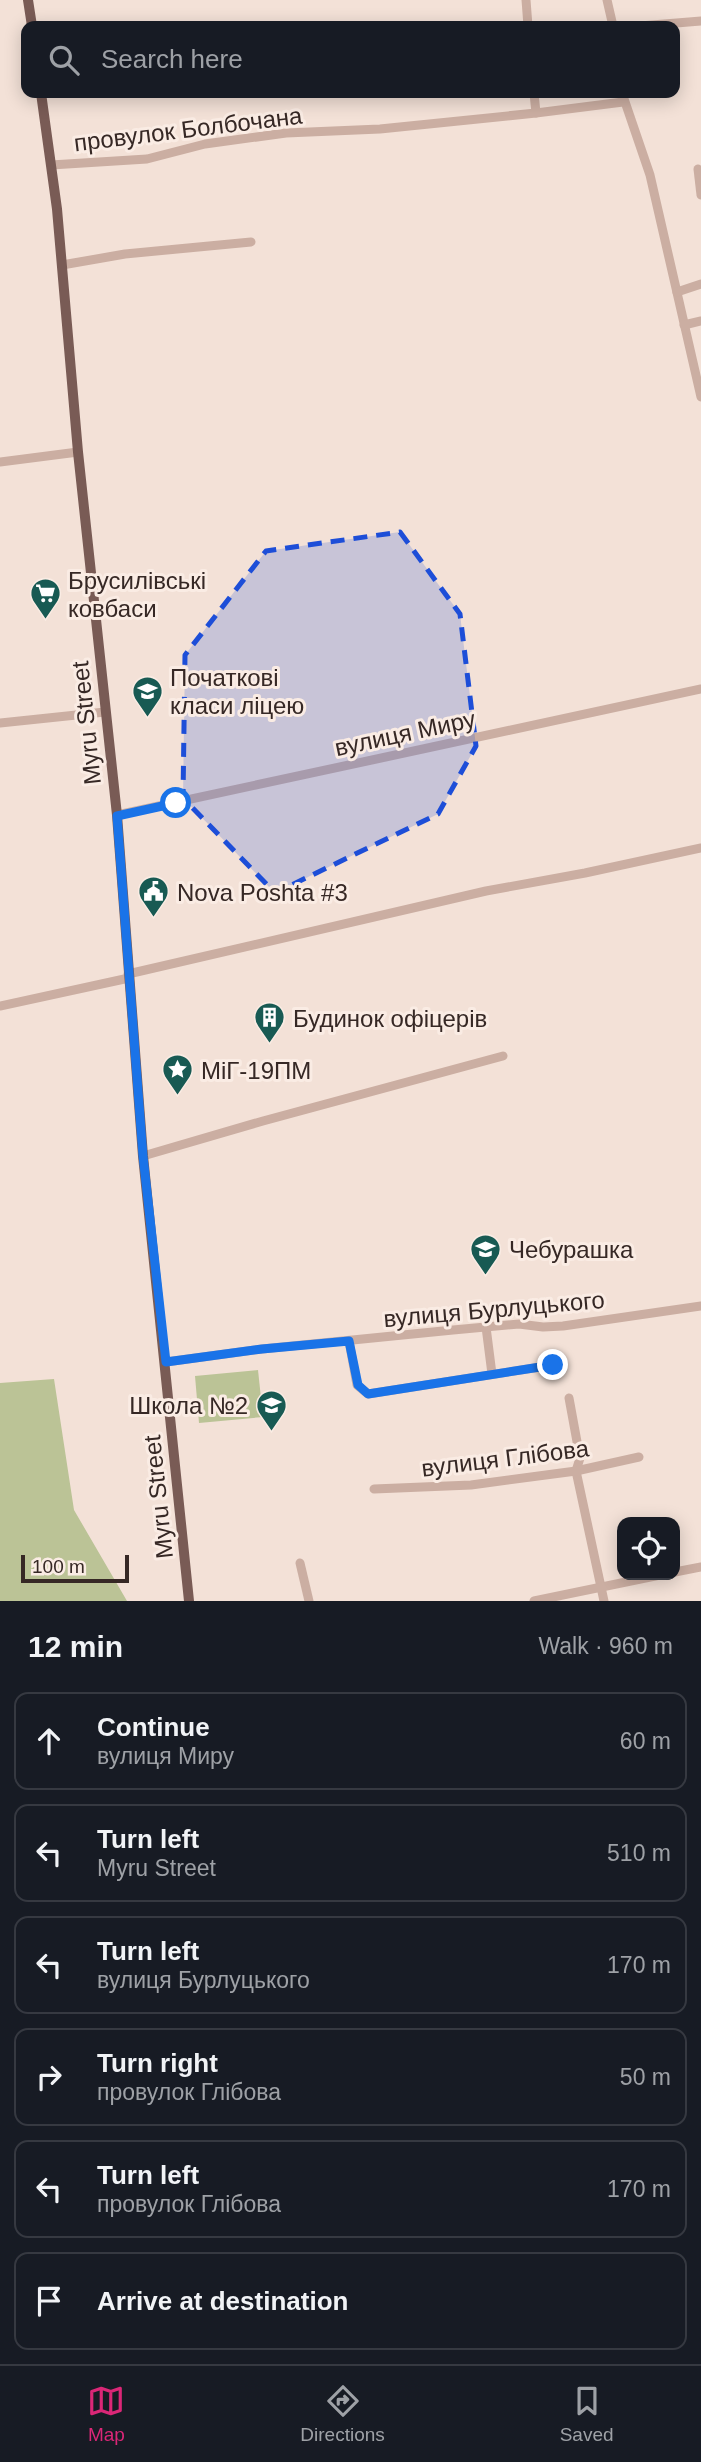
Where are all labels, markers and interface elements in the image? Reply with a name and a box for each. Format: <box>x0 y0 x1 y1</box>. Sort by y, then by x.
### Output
search box <box>21 21 680 98</box>
icon: search <box>45 41 83 79</box>
text: Search here <box>101 44 243 74</box>
street label: провулок Болбочана <box>72 102 304 156</box>
place label: Брусилівські ковбаси <box>68 567 206 622</box>
supermarket icon: Брусилівські ковбаси <box>28 577 62 621</box>
street label: Myru Street <box>66 660 106 786</box>
place label: Початкові класи ліцею <box>170 664 304 719</box>
school or university icon: Початкові класи ліцею <box>130 674 164 718</box>
street label: вулиця Миру <box>332 705 478 761</box>
route start <box>160 787 191 818</box>
public building icon: Nova Poshta #3 <box>137 875 171 919</box>
place label: Nova Poshta #3 <box>177 879 348 906</box>
building icon: Будинок офіцерів <box>253 1001 287 1045</box>
place label: Будинок офіцерів <box>293 1005 487 1032</box>
place icon: МіГ-19ПМ <box>161 1053 195 1097</box>
place label: МіГ-19ПМ <box>201 1057 311 1084</box>
school or university icon: Чебурашка <box>469 1232 503 1276</box>
place label: Чебурашка <box>509 1236 634 1263</box>
street label: вулиця Бурлуцького <box>382 1286 606 1332</box>
route end <box>537 1349 568 1380</box>
school or university icon: Школа №2 <box>254 1388 288 1432</box>
place label: Школа №2 <box>129 1392 248 1419</box>
street label: Myru Street <box>138 1434 178 1560</box>
street label: вулиця Глібова <box>420 1434 591 1482</box>
map controls <box>617 1517 680 1580</box>
button: locate <box>617 1517 680 1580</box>
scale bar <box>21 1552 130 1584</box>
text: 100 m <box>32 1556 85 1577</box>
text: 12 min <box>28 1630 123 1663</box>
text: Walk · 960 m <box>538 1633 673 1659</box>
text: Continue <box>97 1712 210 1742</box>
icon: ahead <box>30 1722 68 1760</box>
text: 60 m <box>620 1728 671 1754</box>
text: вулиця Миру <box>97 1743 234 1769</box>
text: Turn left <box>97 1824 199 1854</box>
icon: left <box>30 1834 68 1872</box>
text: 510 m <box>607 1840 671 1866</box>
text: Myru Street <box>97 1855 216 1881</box>
text: Turn left <box>97 1936 199 1966</box>
icon: left <box>30 1946 68 1984</box>
text: 170 m <box>607 1952 671 1978</box>
text: вулиця Бурлуцького <box>97 1967 310 1993</box>
text: Turn right <box>97 2048 218 2078</box>
icon: right <box>30 2058 68 2096</box>
text: 50 m <box>620 2064 671 2090</box>
text: провулок Глібова <box>97 2079 281 2105</box>
text: Turn left <box>97 2160 199 2190</box>
icon: left <box>30 2170 68 2208</box>
text: 170 m <box>607 2176 671 2202</box>
text: провулок Глібова <box>97 2191 281 2217</box>
icon: arrive <box>30 2282 68 2320</box>
text: Arrive at destination <box>97 2286 348 2316</box>
tab: Map <box>87 2382 125 2446</box>
tab: Directions <box>300 2382 385 2446</box>
tab: Saved <box>560 2382 614 2446</box>

